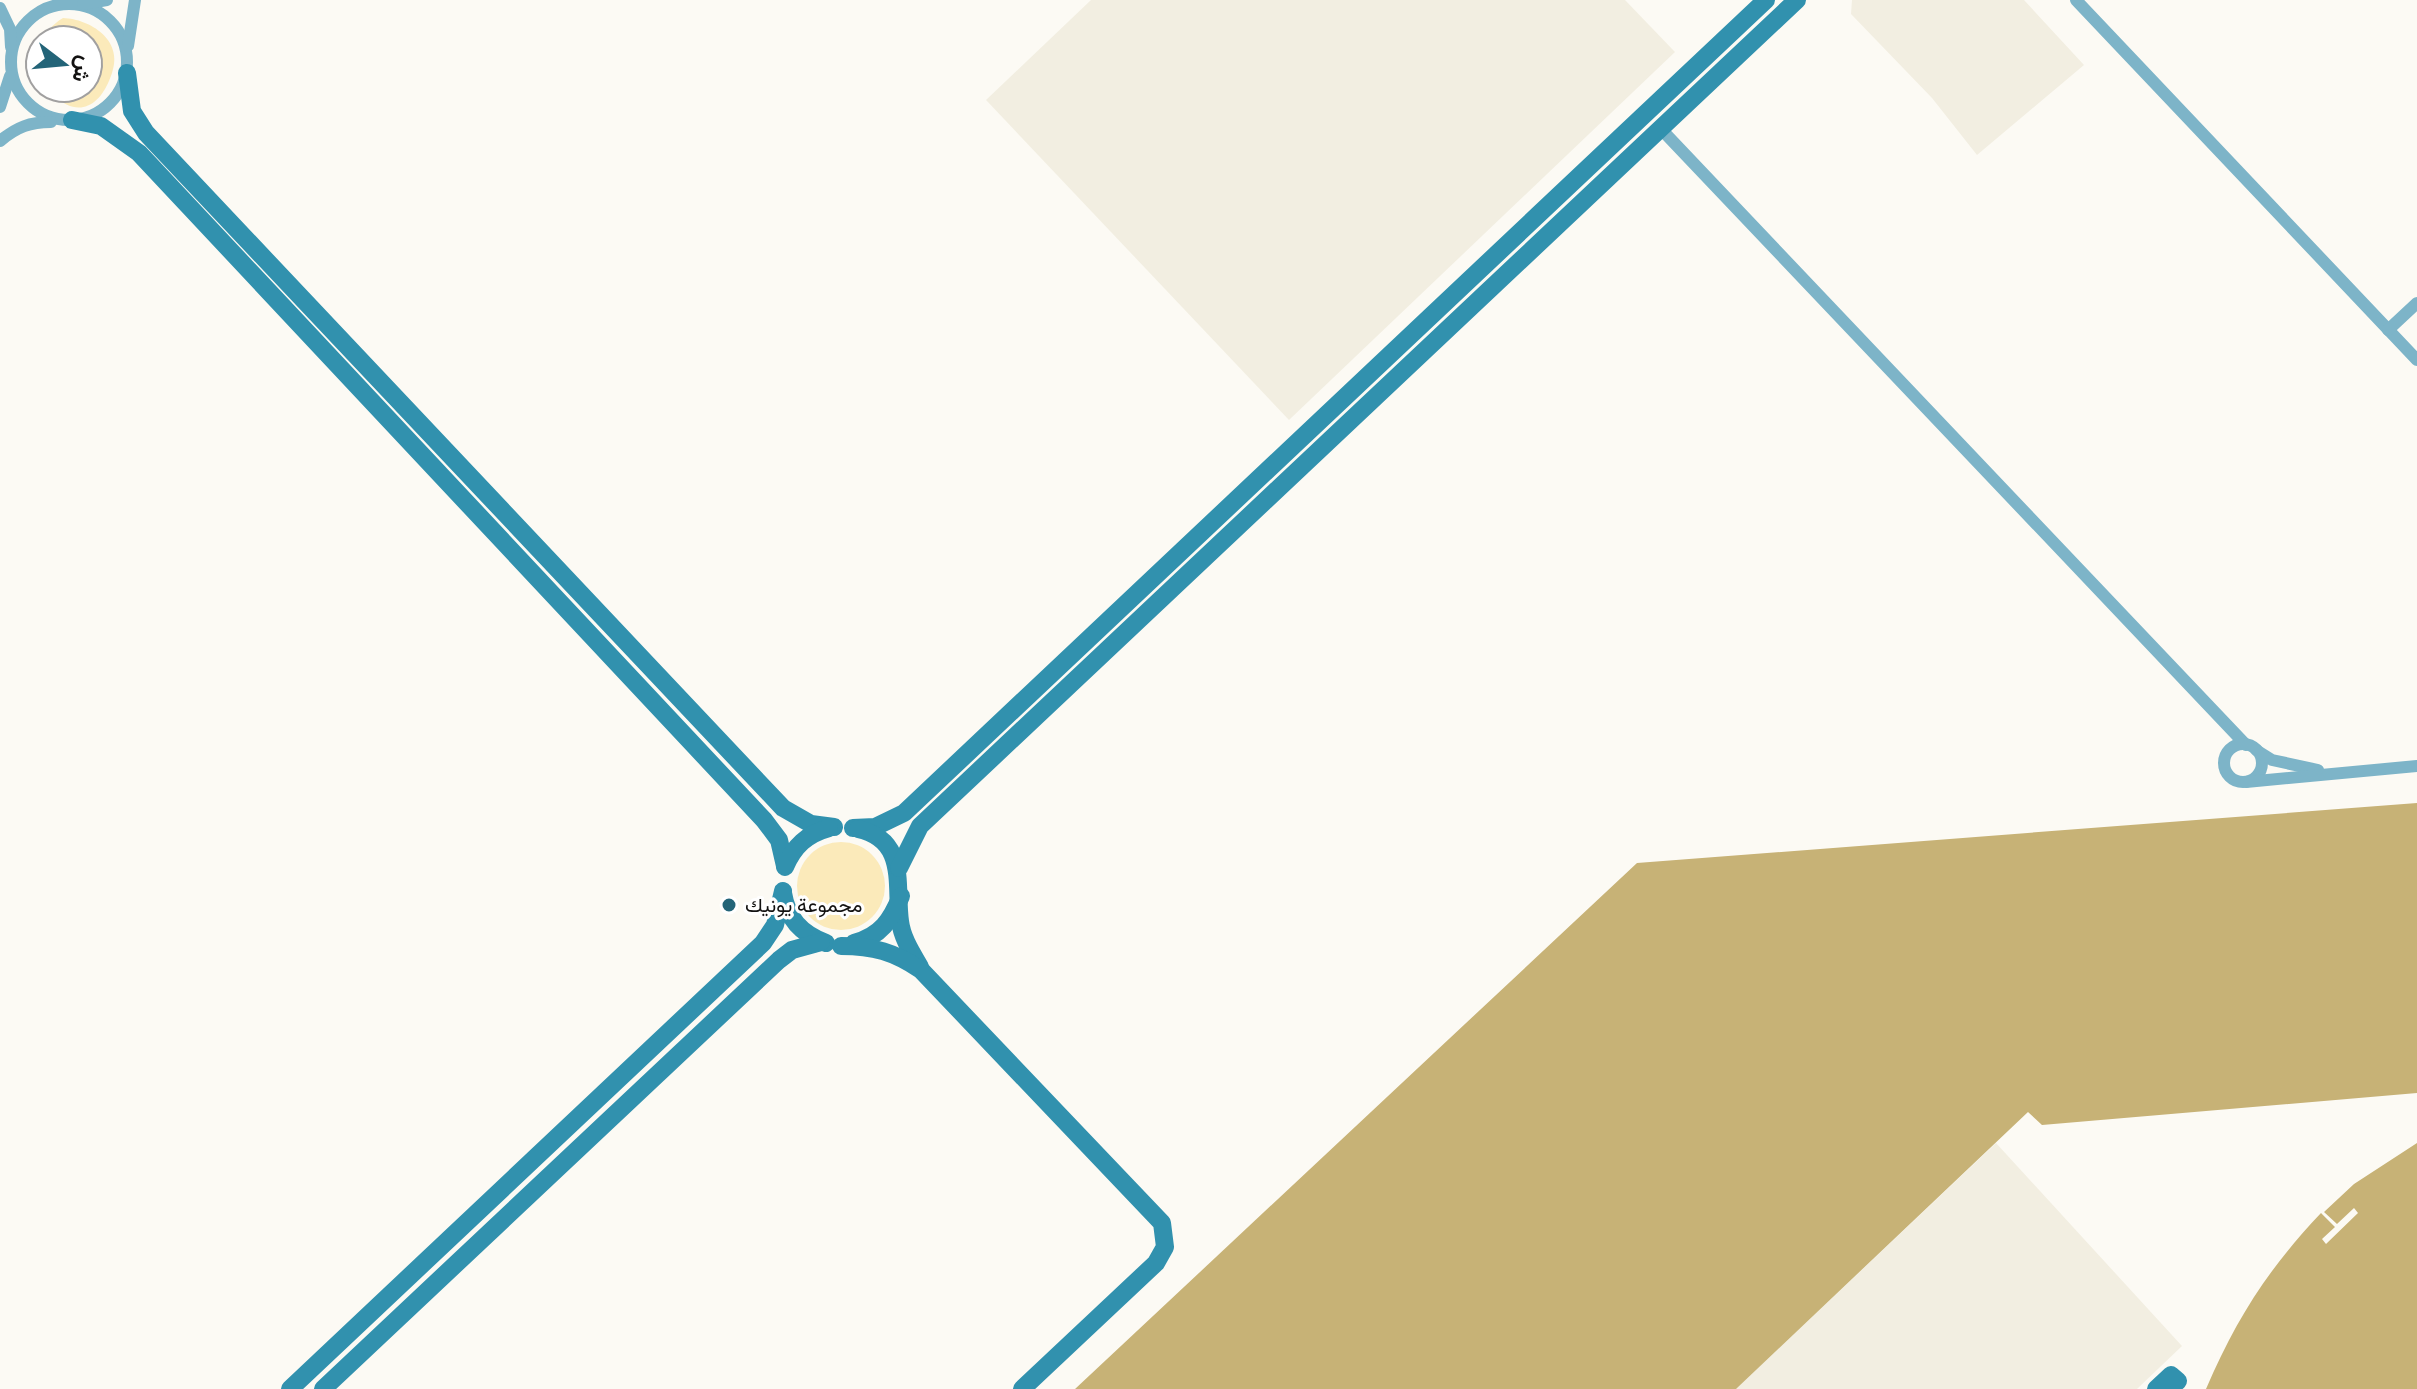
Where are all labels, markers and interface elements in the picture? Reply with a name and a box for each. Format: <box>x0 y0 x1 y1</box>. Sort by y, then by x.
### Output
north arrow <box>24 24 104 104</box>
text: ش <box>66 53 101 86</box>
place label: مجموعة يونيك <box>745 891 862 918</box>
marker: مجموعة يونيك <box>720 896 738 914</box>

